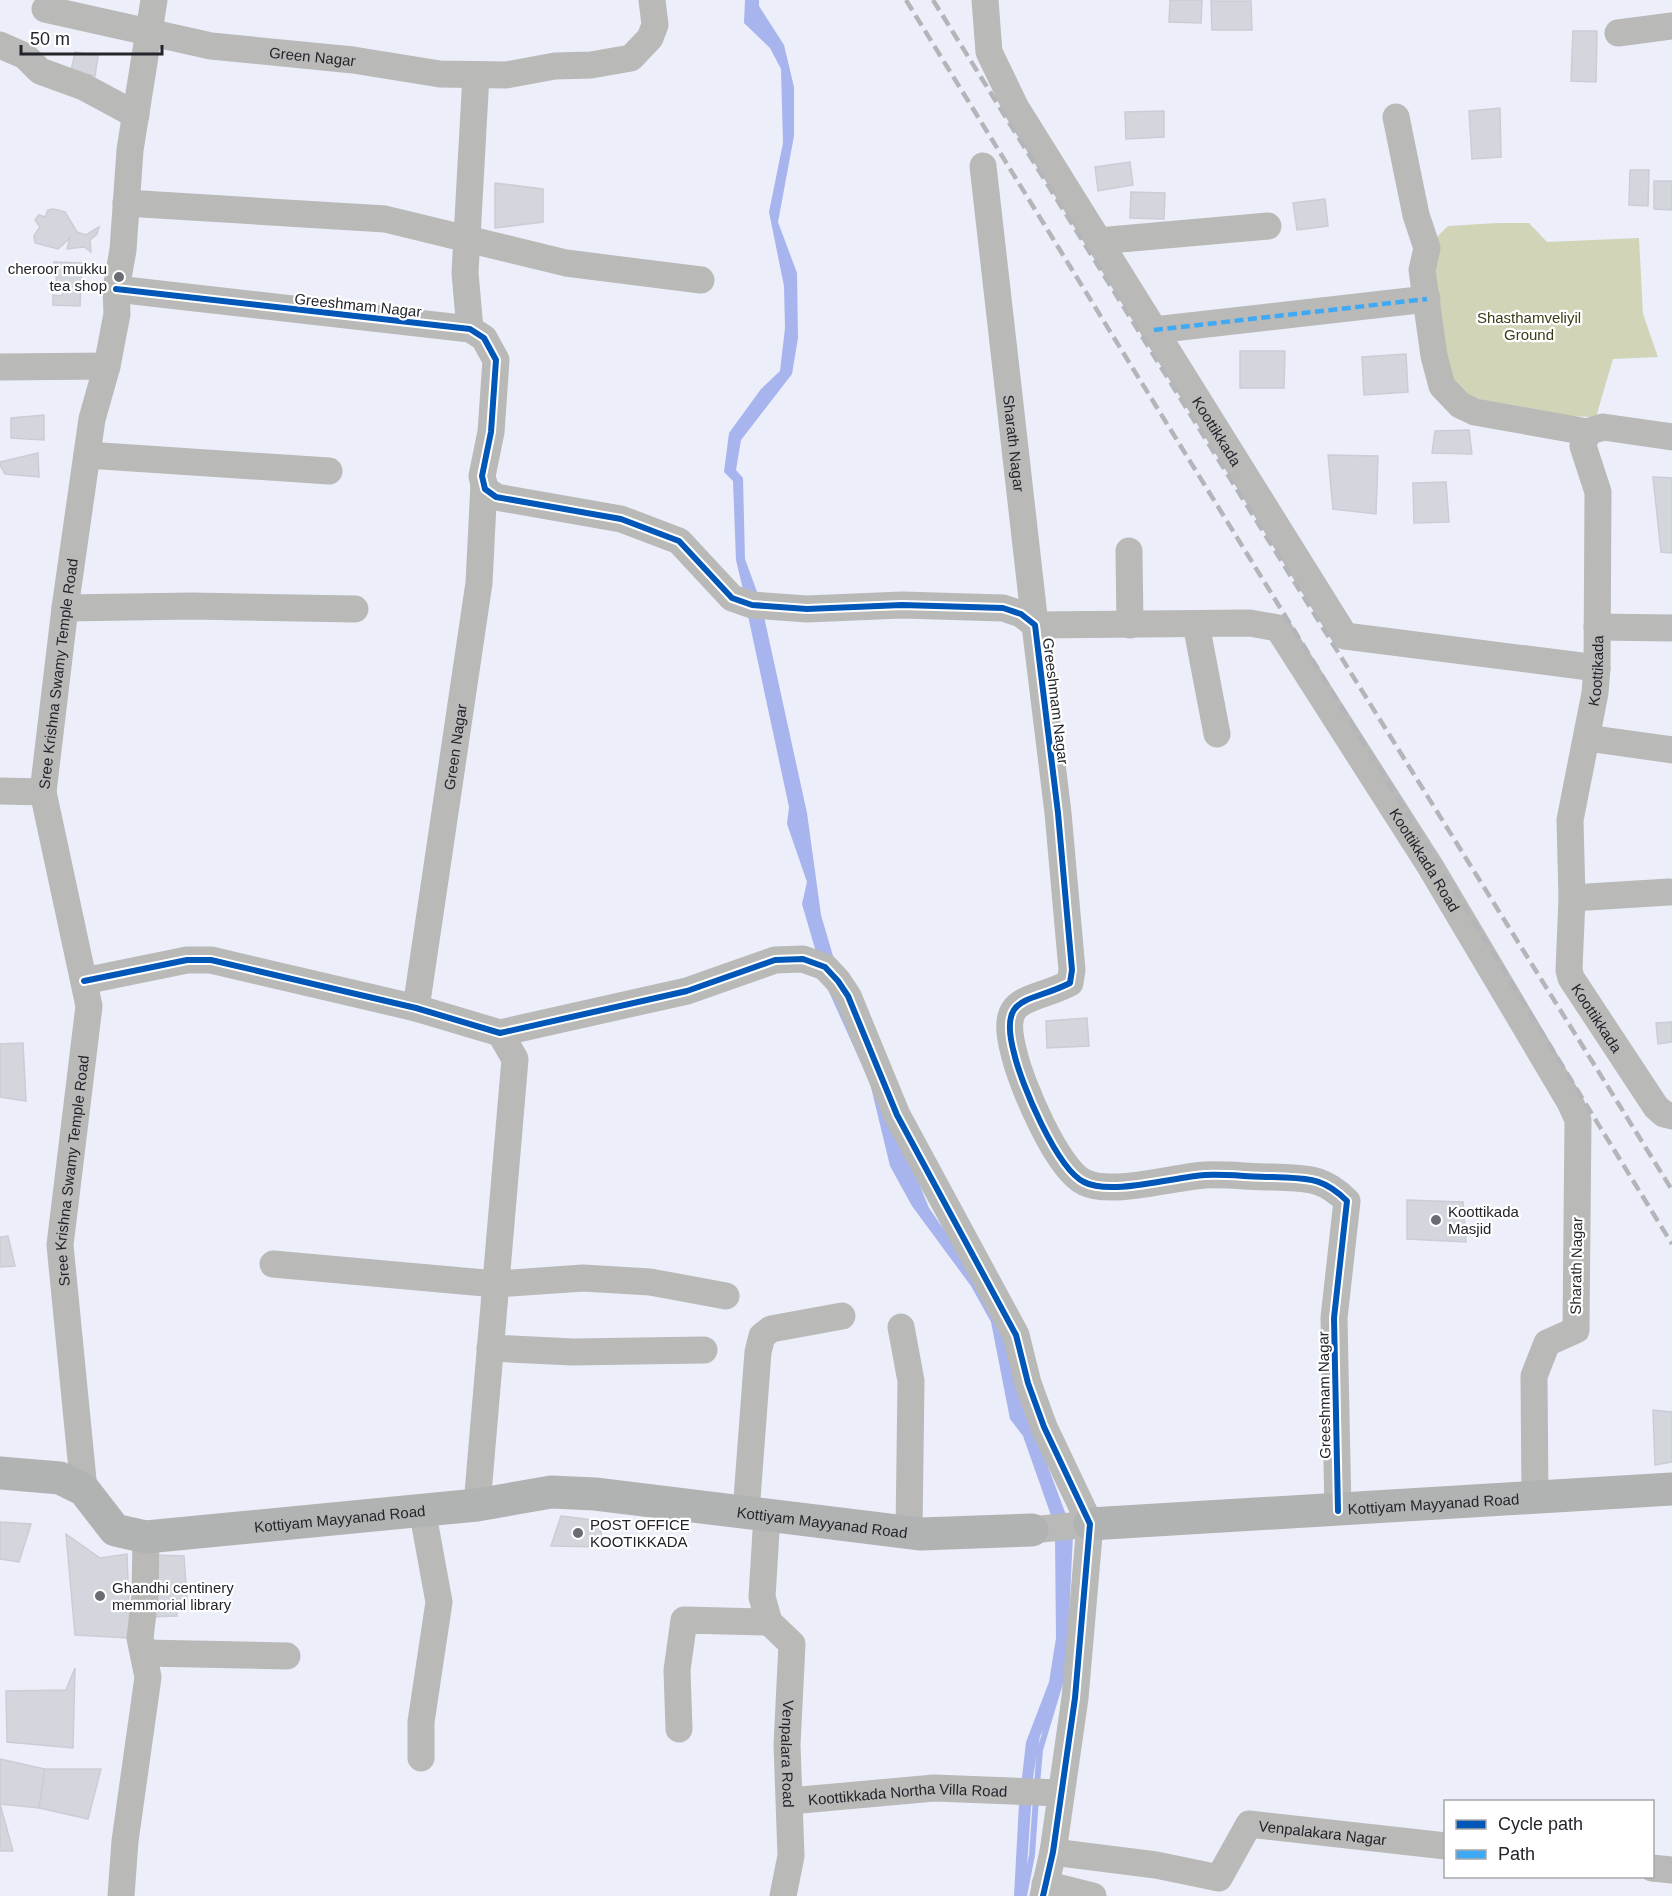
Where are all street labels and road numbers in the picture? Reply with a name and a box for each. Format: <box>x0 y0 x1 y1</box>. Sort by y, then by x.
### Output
street label: Green Nagar <box>268 43 357 69</box>
street label: Greeshmam Nagar <box>294 290 422 320</box>
street label: Koottikkada <box>1189 393 1246 469</box>
street label: Sharath Nagar <box>1000 394 1028 493</box>
street label: Sree Krishna Swamy Temple Road <box>35 557 81 790</box>
street label: Koottikada <box>1584 635 1606 708</box>
street label: Greeshmam Nagar <box>1040 637 1072 765</box>
street label: Green Nagar <box>440 703 469 791</box>
street label: Koottikkada Road <box>1387 805 1464 915</box>
street label: Koottikkada <box>1569 980 1626 1056</box>
street label: Sree Krishna Swamy Temple Road <box>51 1054 91 1287</box>
street label: Sharath Nagar <box>1567 1217 1585 1315</box>
street label: Greeshmam Nagar <box>1314 1331 1334 1459</box>
street label: Kottiyam Mayyanad Road <box>1347 1490 1520 1517</box>
street label: Kottiyam Mayyanad Road <box>253 1502 426 1535</box>
street label: Kottiyam Mayyanad Road <box>736 1503 908 1541</box>
street label: Venpalara Road <box>778 1700 798 1808</box>
street label: Koottikkada Northa Villa Road <box>807 1779 1008 1808</box>
street label: Venpalakara Nagar <box>1258 1817 1387 1848</box>

